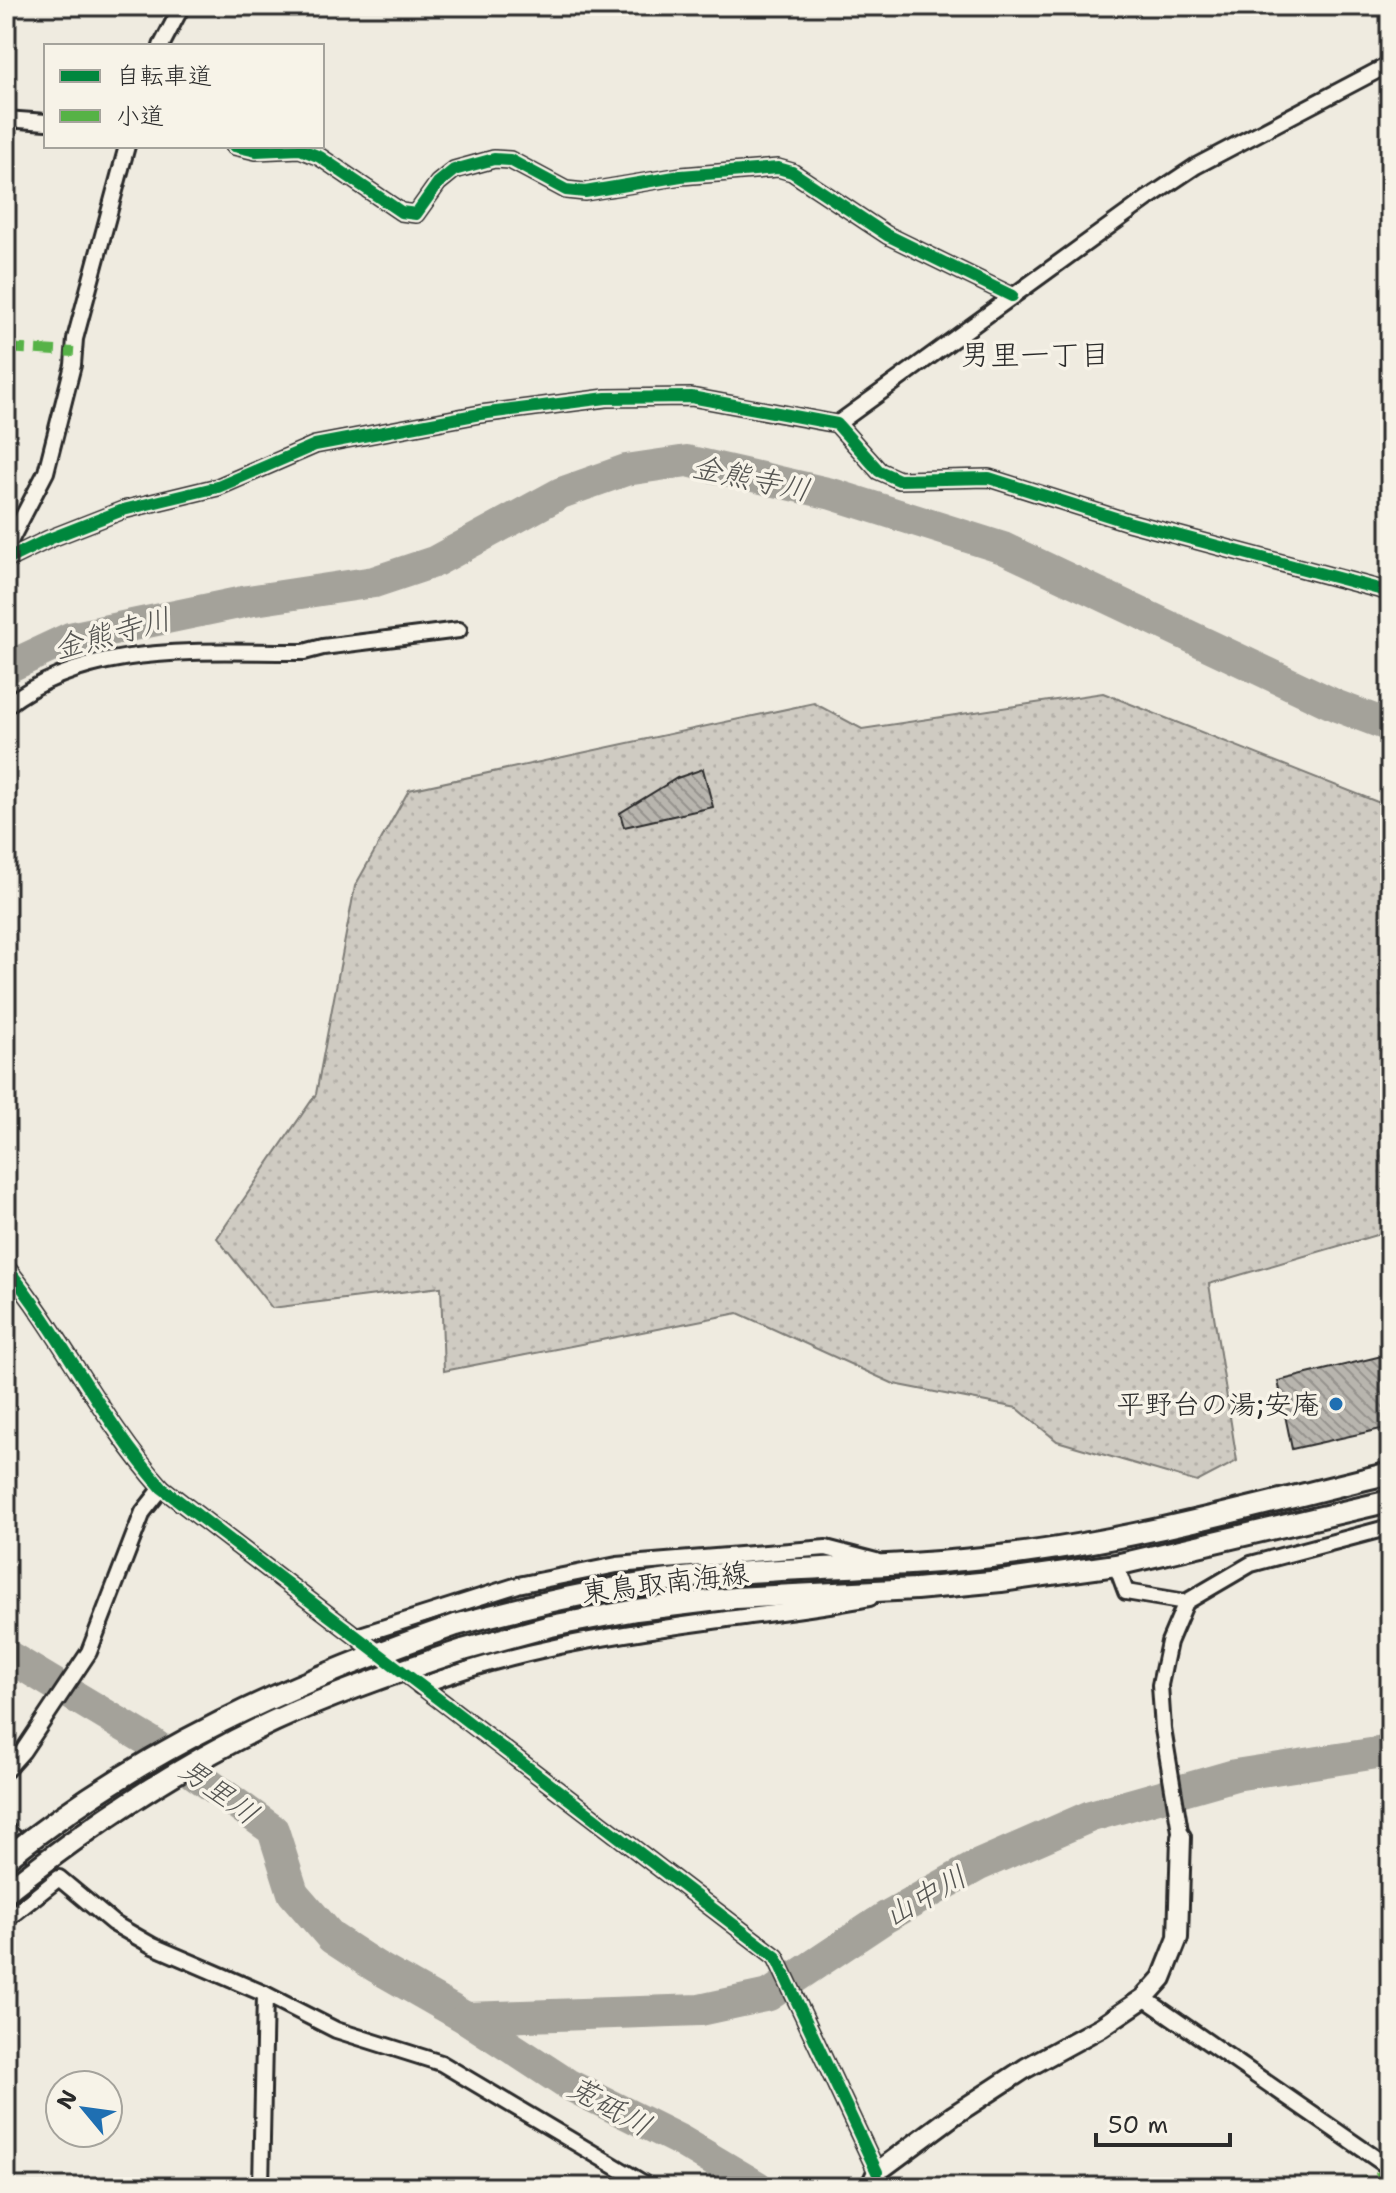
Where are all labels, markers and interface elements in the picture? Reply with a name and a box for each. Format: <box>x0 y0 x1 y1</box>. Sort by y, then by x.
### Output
legend <box>44 44 324 148</box>
text: 自転車道 <box>116 60 212 92</box>
text: 小道 <box>116 100 164 132</box>
district label: 男里一丁目 <box>960 334 1110 375</box>
water label: 金熊寺川 <box>688 445 814 511</box>
water label: 金熊寺川 <box>49 598 175 668</box>
place label: 平野台の湯;安庵 <box>1116 1385 1320 1423</box>
marker: 平野台の湯;安庵 <box>1327 1395 1345 1413</box>
street label: 東鳥取南海線 <box>579 1553 751 1611</box>
water label: 男里川 <box>171 1748 267 1834</box>
water label: 山中川 <box>876 1856 974 1936</box>
water label: 莵砥川 <box>561 2066 659 2146</box>
north arrow <box>44 2069 124 2149</box>
text: N <box>50 2085 84 2114</box>
scale bar <box>1096 2097 1230 2147</box>
text: 50 m <box>1108 2109 1168 2141</box>

